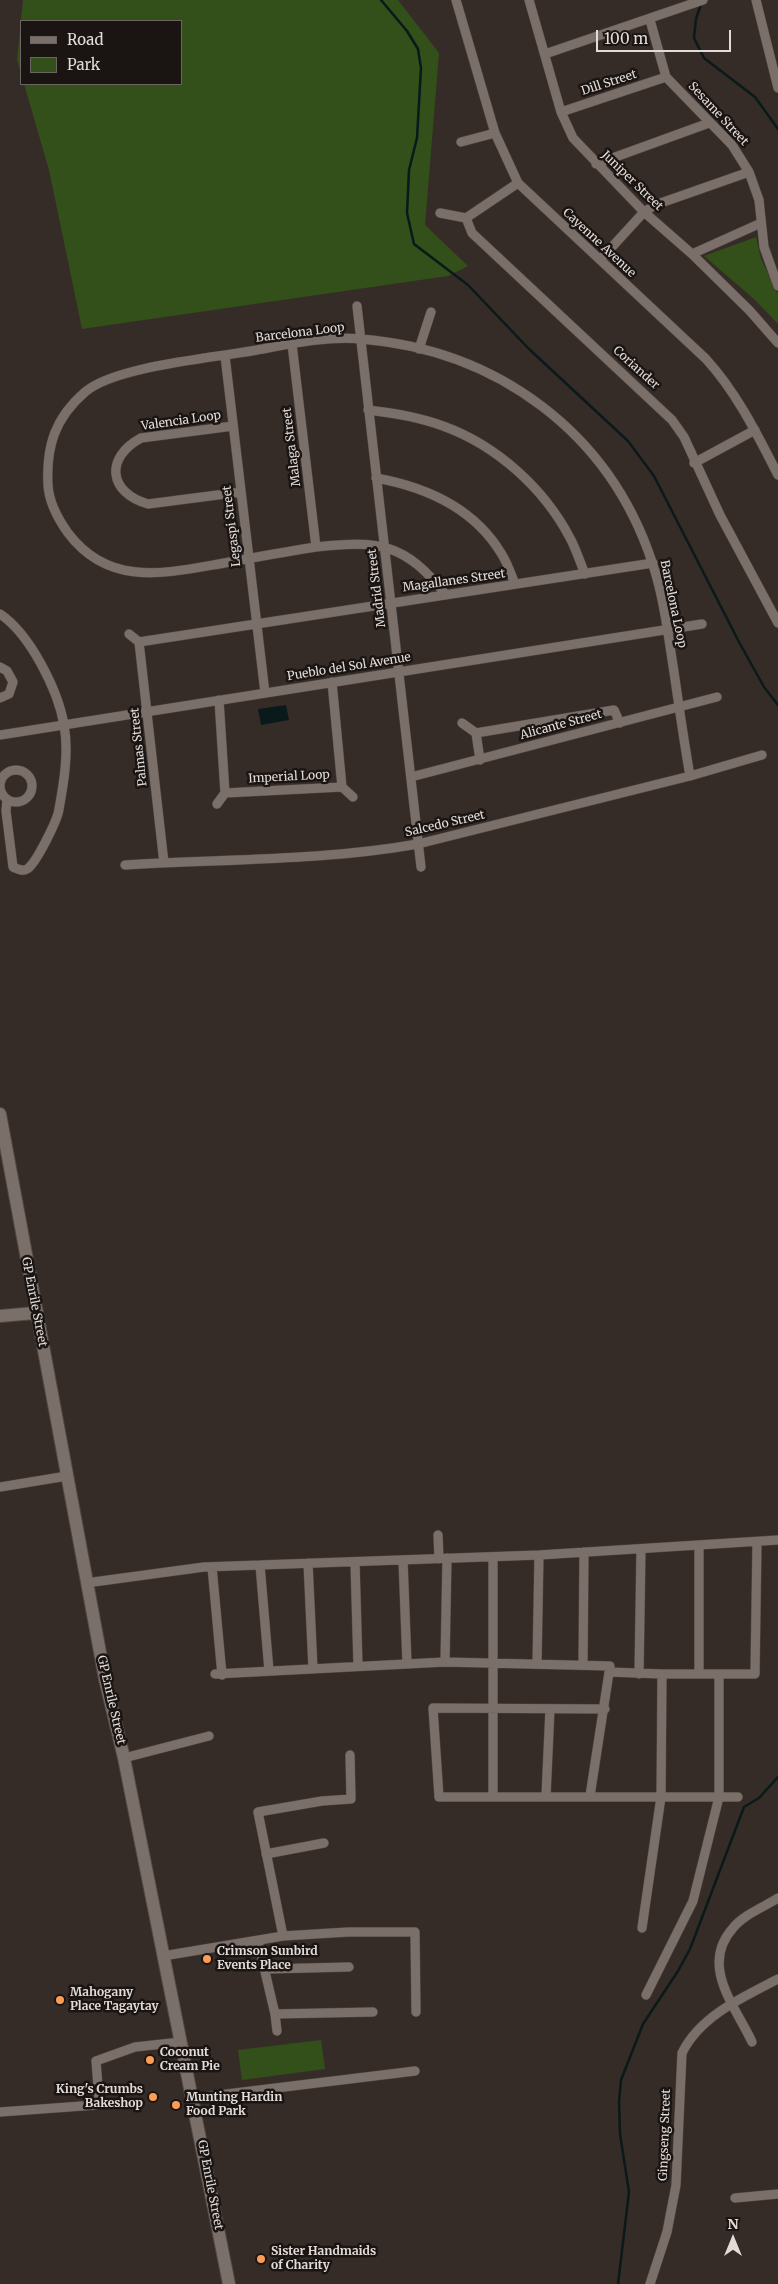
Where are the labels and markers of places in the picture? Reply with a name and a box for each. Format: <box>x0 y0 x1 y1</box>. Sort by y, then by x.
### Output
place label: Crimson Sunbird Events Place <box>217 1945 318 1973</box>
marker: Crimson Sunbird Events Place <box>201 1953 213 1965</box>
place label: Mahogany Place Tagaytay <box>70 1986 159 2014</box>
marker: Mahogany Place Tagaytay <box>54 1994 66 2006</box>
place label: Coconut Cream Pie <box>160 2046 220 2074</box>
marker: Coconut Cream Pie <box>144 2054 156 2066</box>
place label: King's Crumbs Bakeshop <box>56 2083 143 2111</box>
marker: King's Crumbs Bakeshop <box>147 2091 159 2103</box>
place label: Munting Hardin Food Park <box>186 2091 282 2119</box>
marker: Munting Hardin Food Park <box>170 2099 182 2111</box>
place label: Sister Handmaids of Charity <box>271 2245 376 2273</box>
marker: Sister Handmaids of Charity <box>255 2253 267 2265</box>

